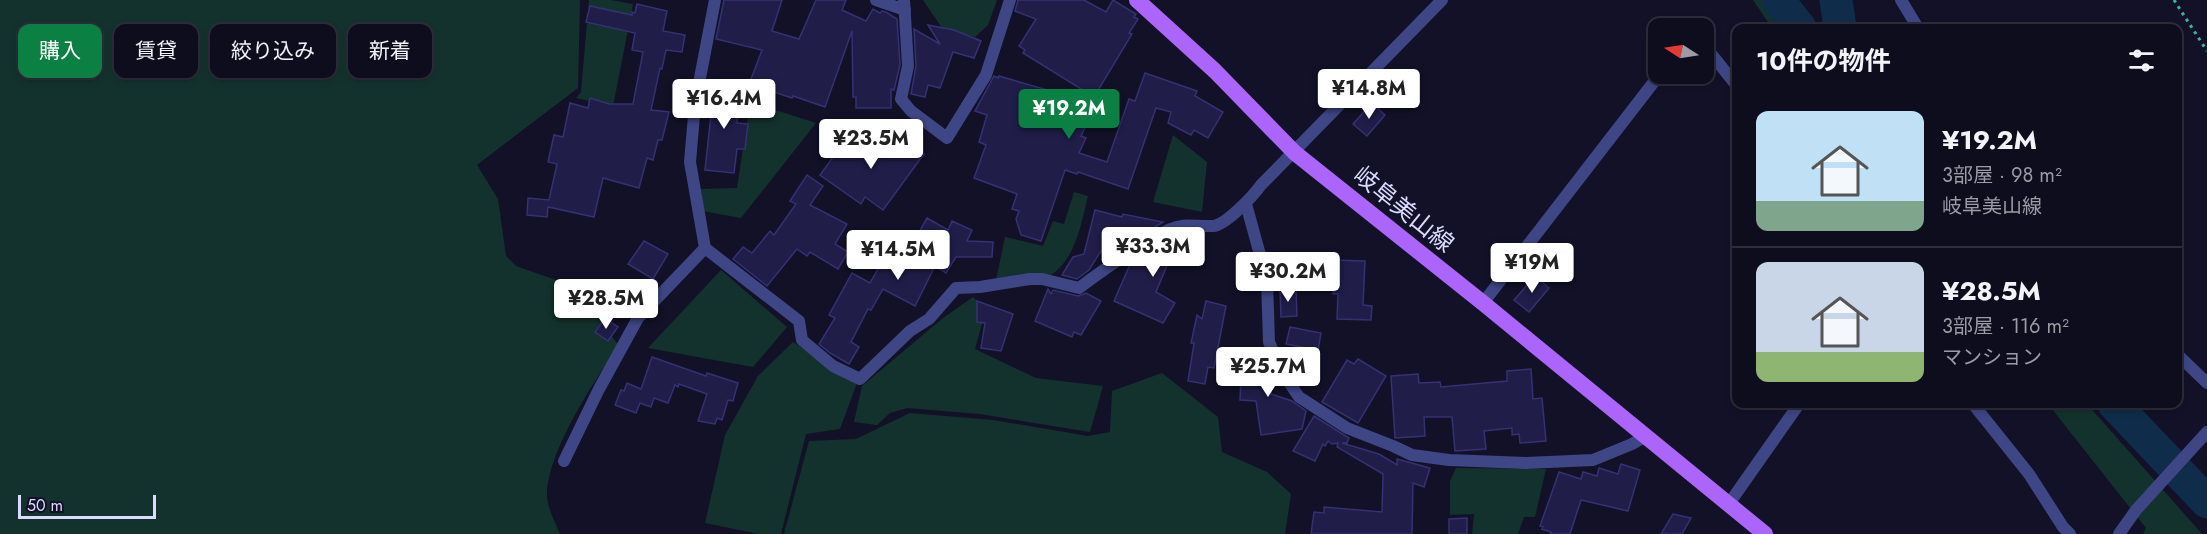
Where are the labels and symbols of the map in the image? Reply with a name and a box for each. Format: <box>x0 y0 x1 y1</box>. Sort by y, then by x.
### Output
north arrow <box>1648 18 1714 84</box>
pin: ¥14.8M <box>1320 69 1418 120</box>
pin: ¥16.4M <box>675 79 773 130</box>
pin: ¥19.2M <box>1020 89 1118 140</box>
pin: ¥23.5M <box>822 119 920 170</box>
street label: 岐阜美山線 <box>1346 158 1462 260</box>
pin: ¥33.3M <box>1104 227 1202 278</box>
pin: ¥14.5M <box>849 230 947 281</box>
pin: ¥19M <box>1496 243 1568 294</box>
pin: ¥30.2M <box>1239 252 1337 303</box>
pin: ¥28.5M <box>557 279 655 330</box>
pin: ¥25.7M <box>1219 347 1317 398</box>
scale bar <box>18 492 156 520</box>

